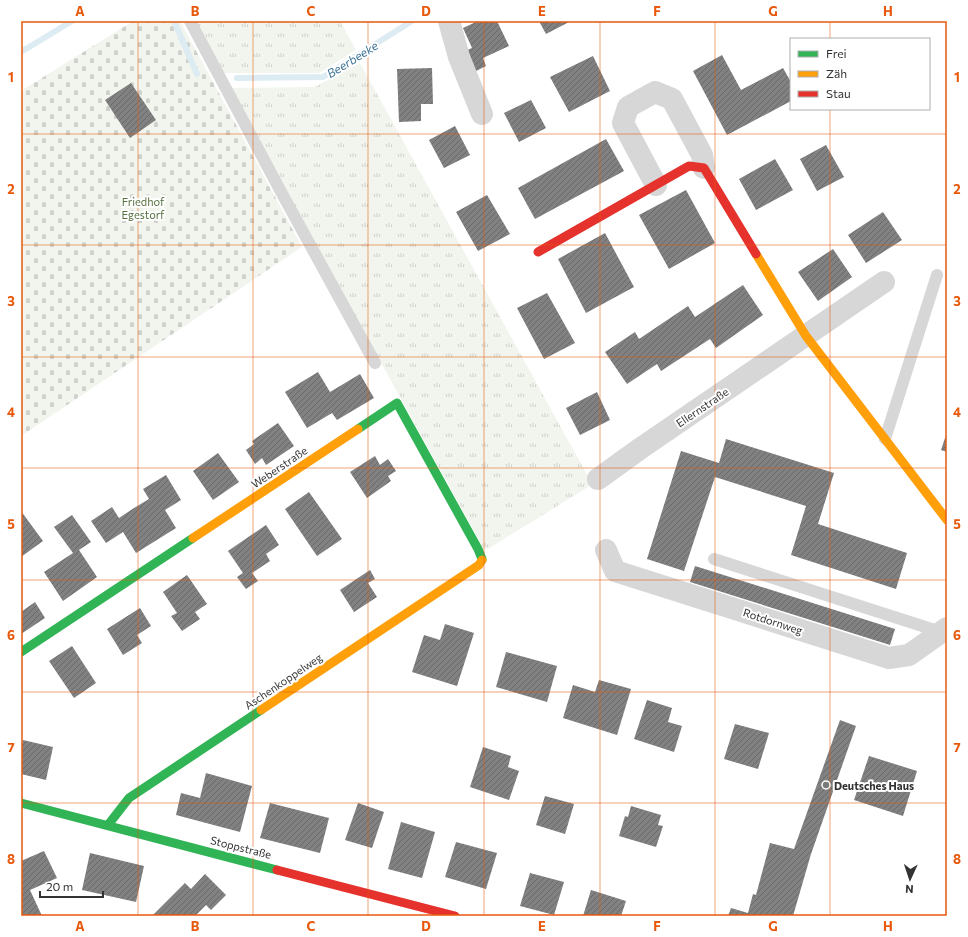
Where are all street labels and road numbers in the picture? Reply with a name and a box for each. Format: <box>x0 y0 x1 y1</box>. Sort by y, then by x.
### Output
street label: Ellernstraße <box>673 385 731 429</box>
street label: Weberstraße <box>249 443 310 490</box>
street label: Rotdornweg <box>742 605 804 637</box>
street label: Aschenkoppelweg <box>242 650 324 712</box>
street label: Stoppstraße <box>209 833 273 861</box>

